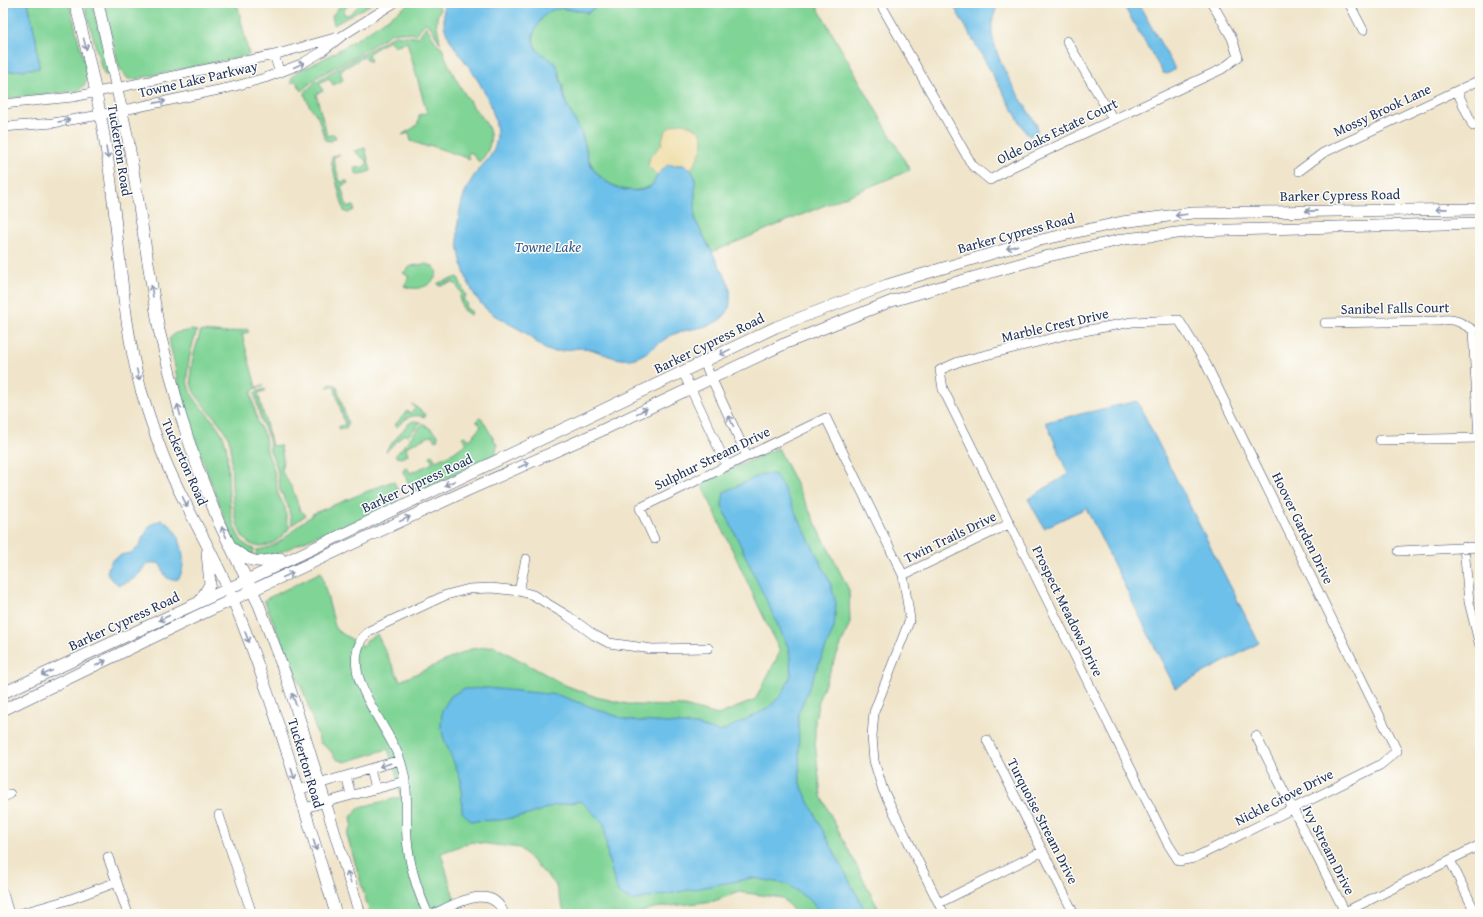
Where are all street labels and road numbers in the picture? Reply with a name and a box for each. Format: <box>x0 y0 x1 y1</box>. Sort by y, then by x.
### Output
street label: Towne Lake Parkway <box>136 56 260 102</box>
street label: Mossy Brook Lane <box>1330 78 1434 141</box>
street label: Olde Oaks Estate Court <box>993 93 1121 169</box>
street label: Tuckerton Road <box>103 103 137 198</box>
street label: Barker Cypress Road <box>1280 184 1401 206</box>
street label: Barker Cypress Road <box>955 208 1077 258</box>
street label: Sanibel Falls Court <box>1341 297 1449 319</box>
street label: Marble Crest Drive <box>999 303 1111 347</box>
street label: Barker Cypress Road <box>651 307 768 378</box>
street label: Tuckerton Road <box>157 415 213 509</box>
street label: Sulphur Stream Drive <box>651 421 774 495</box>
street label: Barker Cypress Road <box>358 448 476 517</box>
street label: Hoover Garden Drive <box>1267 469 1339 588</box>
street label: Twin Trails Drive <box>900 506 1000 568</box>
street label: Prospect Meadows Drive <box>1028 542 1109 680</box>
street label: Barker Cypress Road <box>65 586 183 655</box>
street label: Tuckerton Road <box>283 716 329 811</box>
street label: Turquoise Stream Drive <box>1003 755 1084 888</box>
street label: Nickle Grove Drive <box>1231 763 1337 830</box>
street label: Ivy Stream Drive <box>1298 802 1360 898</box>

